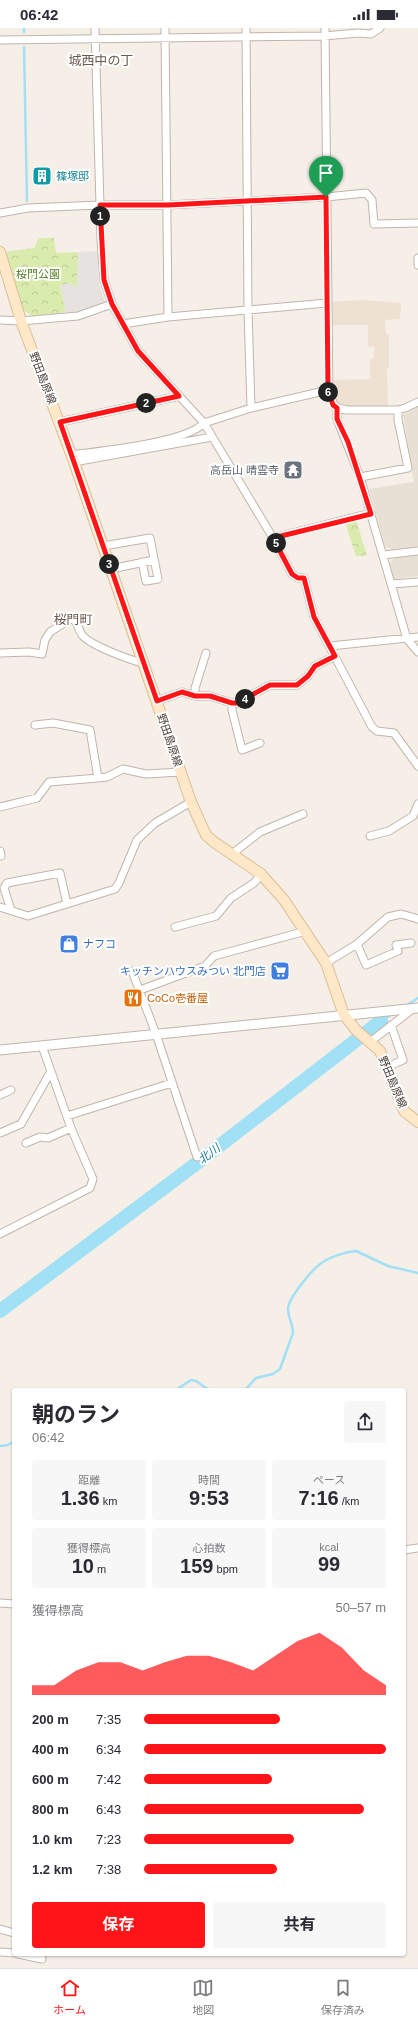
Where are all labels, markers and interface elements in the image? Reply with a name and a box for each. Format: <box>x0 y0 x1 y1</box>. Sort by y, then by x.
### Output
text: 06:42 <box>20 6 58 23</box>
district label: 城西中の丁 <box>68 53 134 68</box>
pin <box>309 156 343 197</box>
icon: arrive <box>315 162 337 184</box>
building icon: 篠塚邸 <box>31 165 53 187</box>
place label: 篠塚邸 <box>56 170 89 182</box>
pin: 1 <box>90 206 110 226</box>
text: 1 <box>97 210 103 222</box>
park label: 桜門公園 <box>16 268 60 280</box>
street label: 野田島原線 <box>28 350 58 406</box>
pin: 6 <box>318 382 338 402</box>
text: 6 <box>325 386 331 398</box>
pin: 2 <box>136 393 156 413</box>
text: 2 <box>143 397 149 409</box>
temple icon: 高岳山 晴雲寺 <box>282 459 304 481</box>
place label: 高岳山 晴雲寺 <box>210 464 279 476</box>
pin: 5 <box>266 533 286 553</box>
text: 5 <box>273 537 279 549</box>
pin: 3 <box>99 554 119 574</box>
text: 3 <box>106 558 112 570</box>
district label: 桜門町 <box>53 612 93 627</box>
pin: 4 <box>235 689 255 709</box>
text: 4 <box>242 693 248 705</box>
street label: 野田島原線 <box>155 712 185 768</box>
shop icon: ナフコ <box>58 933 80 955</box>
place label: ナフコ <box>83 938 116 950</box>
supermarket icon: キッチンハウスみつい 北門店 <box>269 960 291 982</box>
place label: キッチンハウスみつい 北門店 <box>120 965 266 977</box>
restaurant icon: CoCo壱番屋 <box>122 987 144 1009</box>
place label: CoCo壱番屋 <box>147 992 208 1004</box>
street label: 野田島原線 <box>377 1054 409 1110</box>
water label: 北川 <box>195 1140 224 1167</box>
button: share <box>344 1401 386 1443</box>
text: 朝のラン <box>32 1402 120 1427</box>
text: 06:42 <box>32 1430 65 1445</box>
text: 距離 <box>78 1474 100 1486</box>
text: 時間 <box>198 1474 220 1486</box>
text: ペース <box>313 1474 345 1486</box>
text: 1.36 <box>61 1487 100 1509</box>
text: 9:53 <box>189 1487 229 1509</box>
text: 7:16 <box>299 1487 339 1509</box>
text: km <box>100 1495 117 1507</box>
text: /km <box>339 1495 359 1507</box>
text: kcal <box>319 1541 339 1553</box>
text: 獲得標高 <box>67 1542 111 1554</box>
text: 心拍数 <box>193 1542 226 1554</box>
text: 99 <box>318 1553 340 1575</box>
text: 10 <box>72 1555 94 1577</box>
text: 159 <box>180 1555 213 1577</box>
text: m <box>94 1563 106 1575</box>
text: bpm <box>213 1563 238 1575</box>
text: 50–57 m <box>335 1600 386 1615</box>
text: 獲得標高 <box>32 1603 84 1618</box>
text: 200 m <box>32 1712 69 1727</box>
text: 7:35 <box>96 1712 121 1727</box>
text: 400 m <box>32 1742 69 1757</box>
text: 6:34 <box>96 1742 121 1757</box>
text: 600 m <box>32 1772 69 1787</box>
text: 7:42 <box>96 1772 121 1787</box>
text: 800 m <box>32 1802 69 1817</box>
text: 6:43 <box>96 1802 121 1817</box>
text: 1.0 km <box>32 1832 72 1847</box>
text: 7:23 <box>96 1832 121 1847</box>
text: 1.2 km <box>32 1862 72 1877</box>
text: 7:38 <box>96 1862 121 1877</box>
button: 保存 <box>32 1902 205 1948</box>
button: 共有 <box>213 1902 386 1948</box>
tab: ホーム <box>53 1977 86 2017</box>
tab: 地図 <box>192 1977 214 2017</box>
tab: 保存済み <box>321 1977 365 2017</box>

